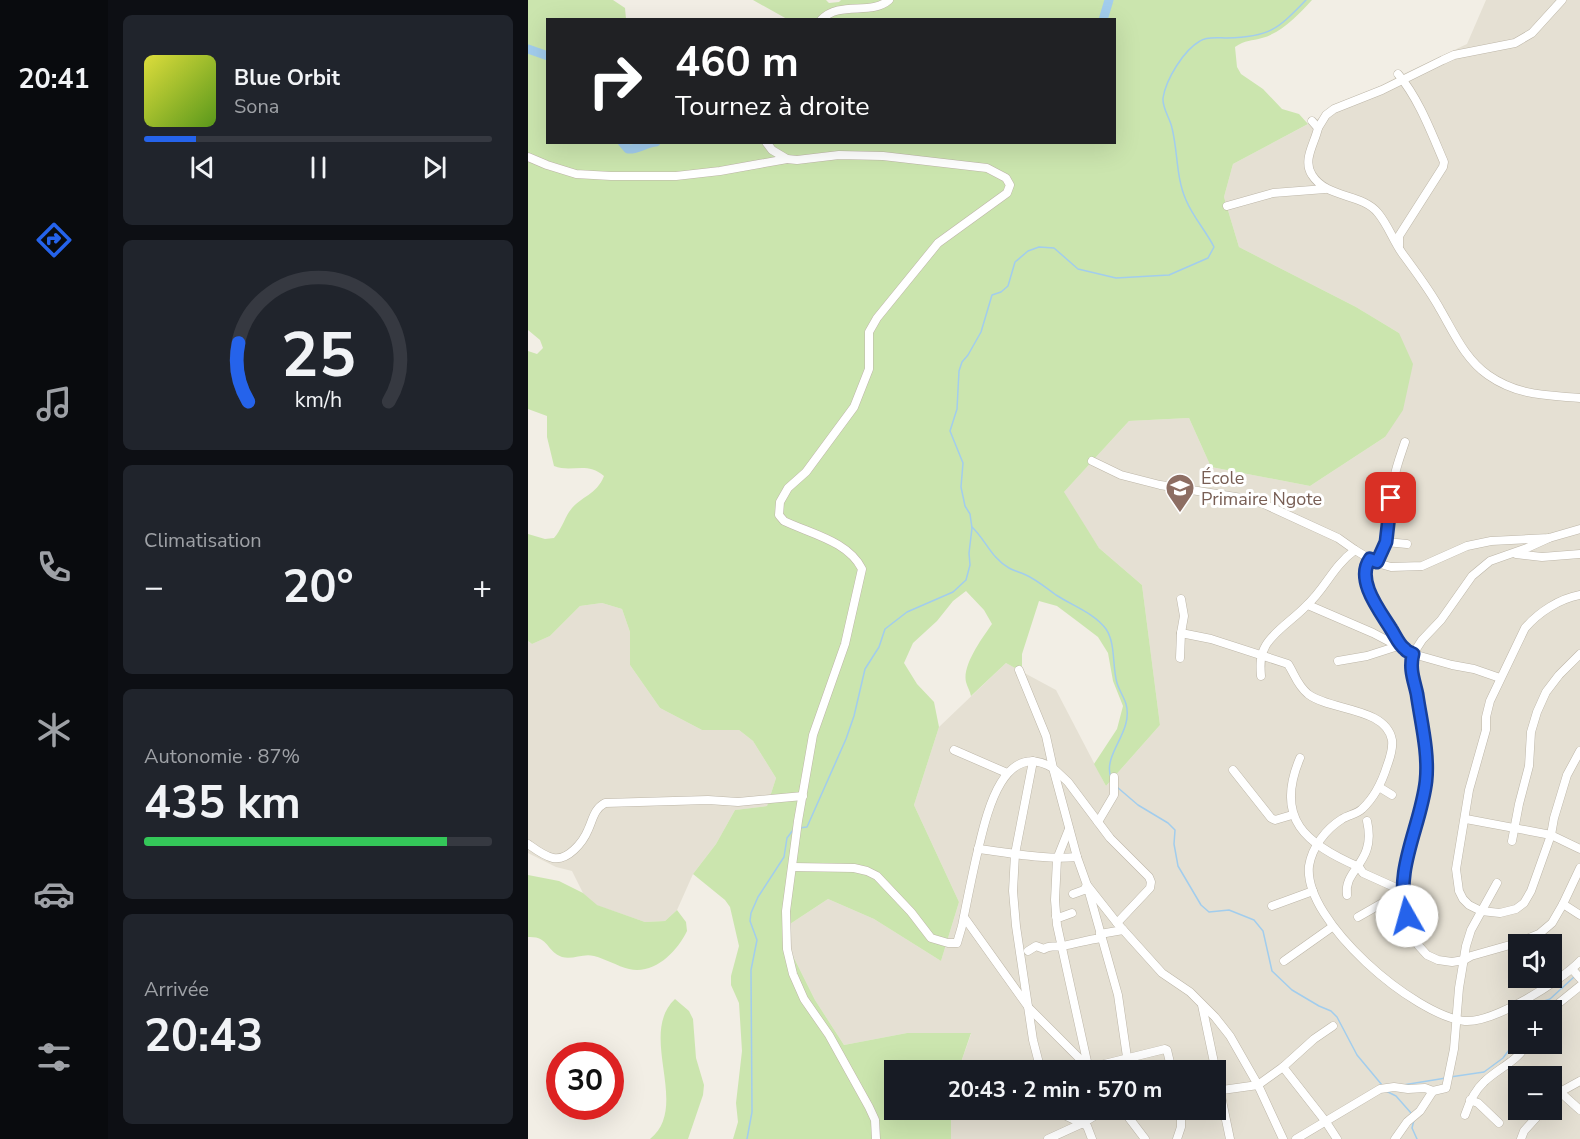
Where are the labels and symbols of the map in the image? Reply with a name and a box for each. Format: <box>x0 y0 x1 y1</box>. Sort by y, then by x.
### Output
place label: École Primaire Ngote <box>1201 466 1322 511</box>
school or university icon: École Primaire Ngote <box>1164 472 1196 514</box>
pin <box>1365 472 1416 523</box>
position arrow <box>1375 884 1439 948</box>
speed limit sign: 30 <box>546 1042 624 1120</box>

